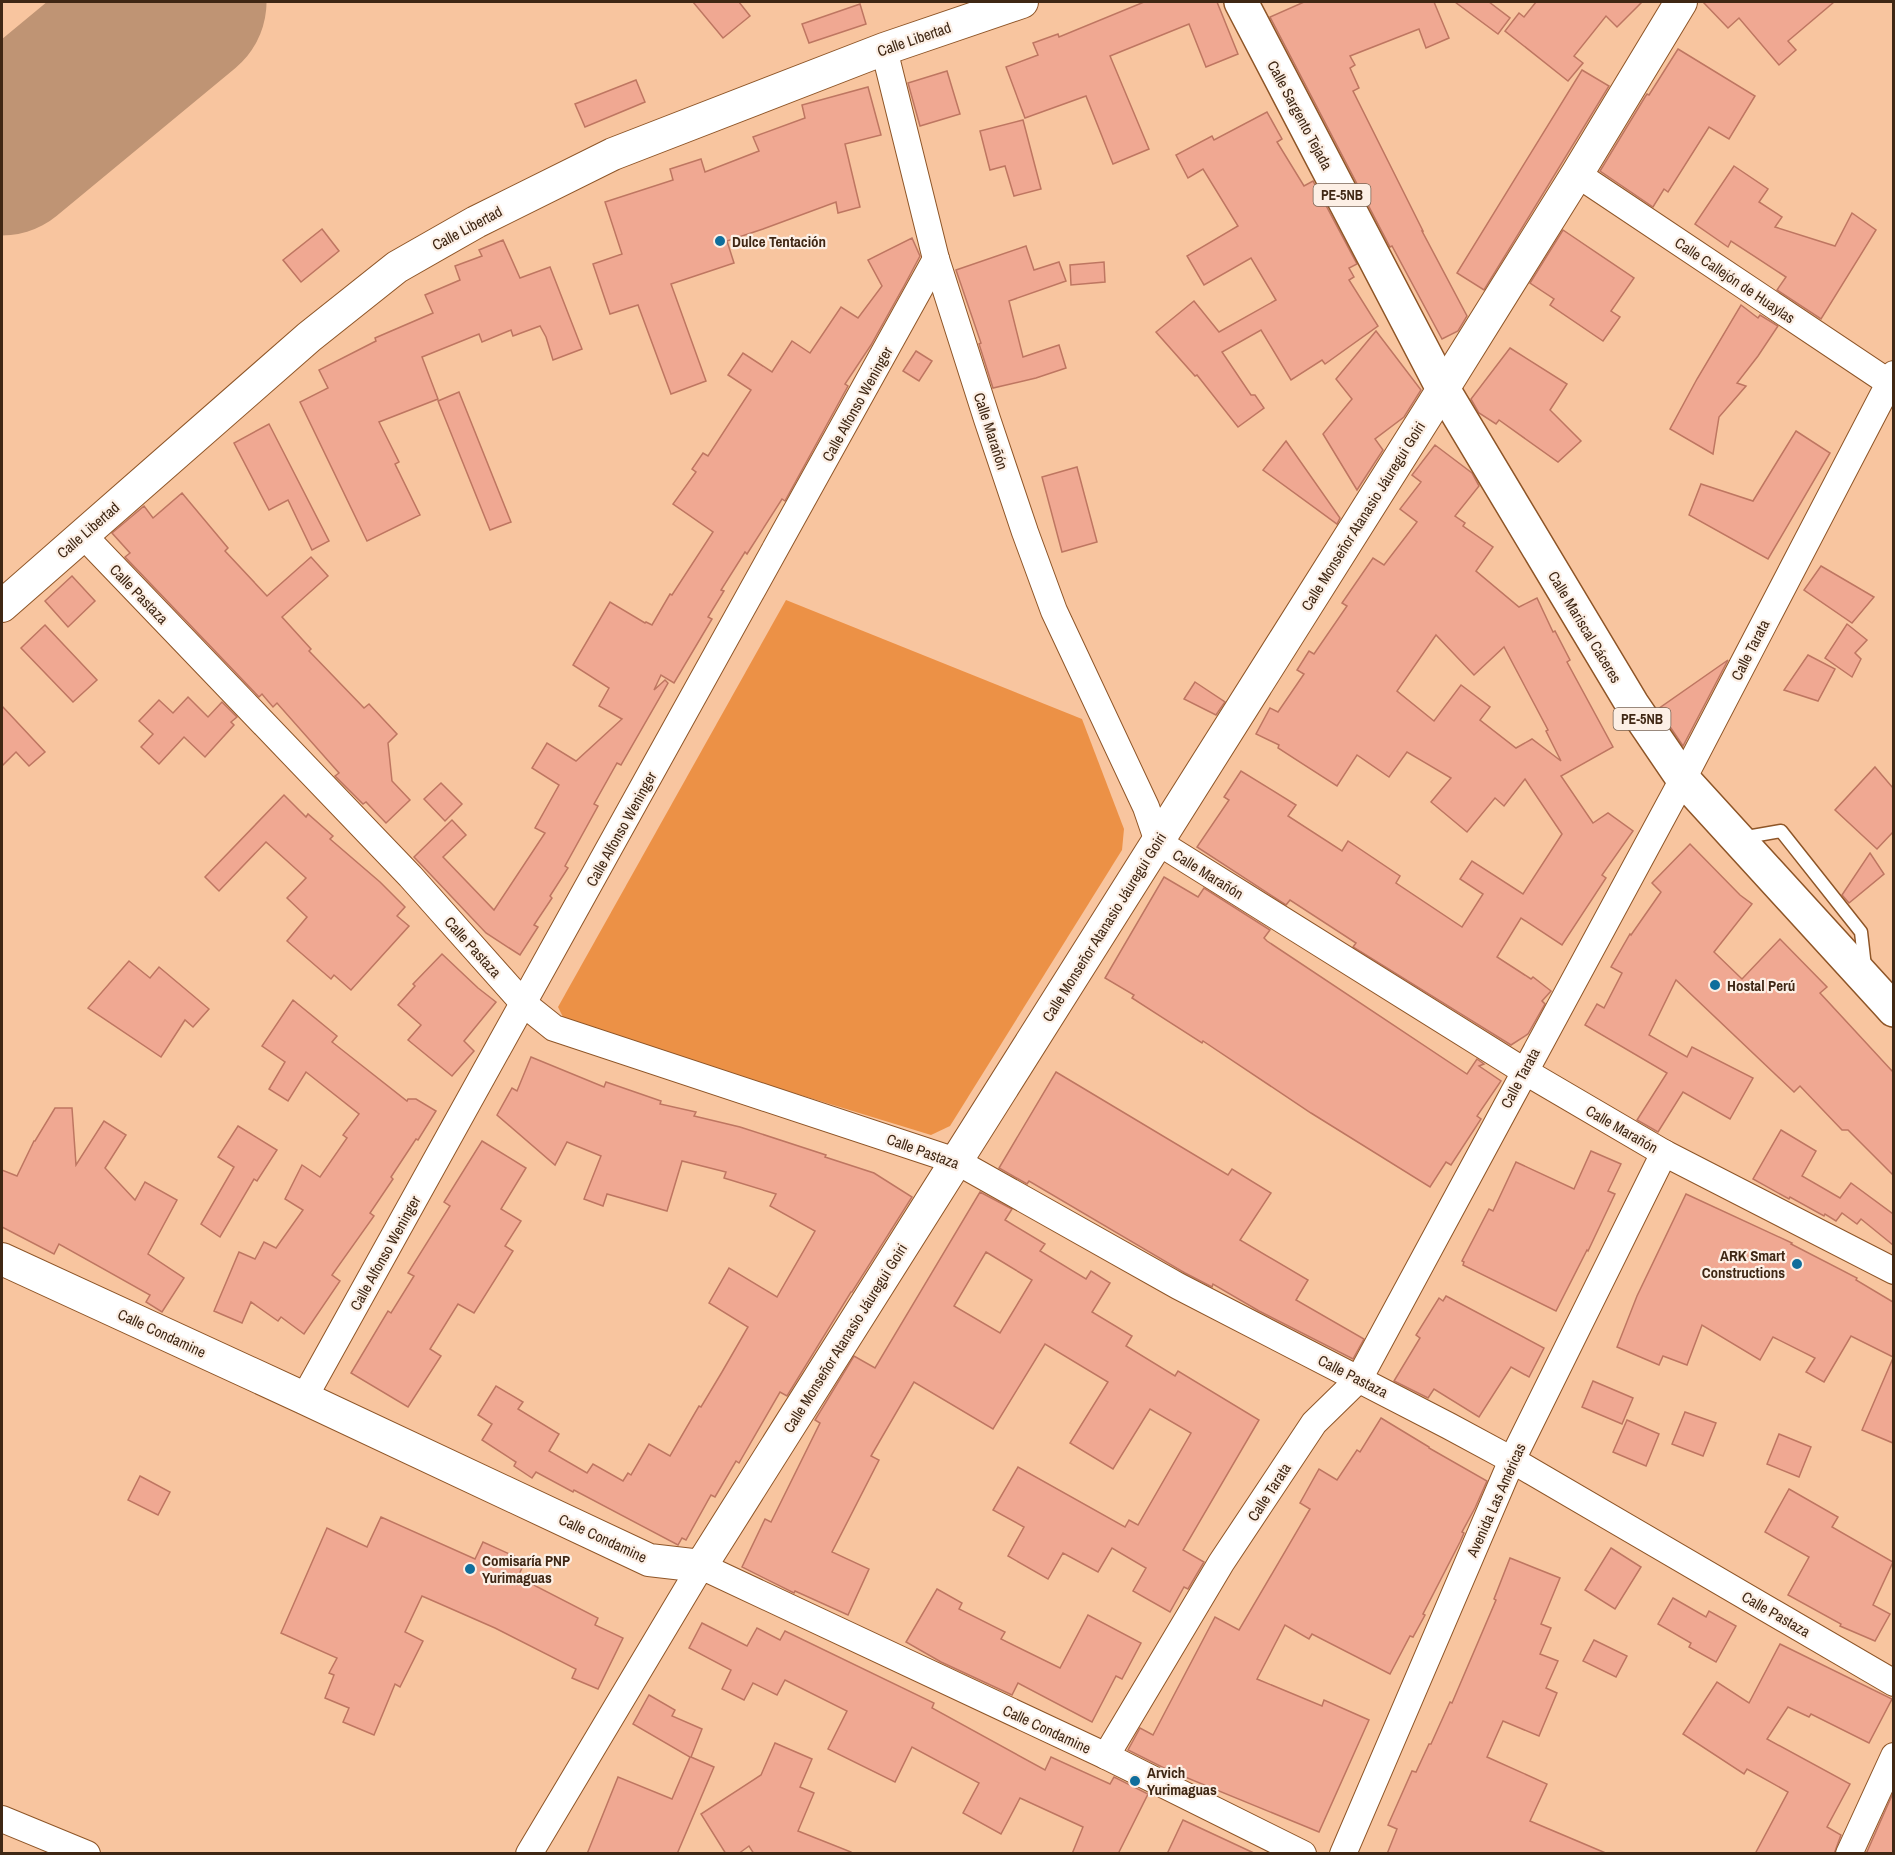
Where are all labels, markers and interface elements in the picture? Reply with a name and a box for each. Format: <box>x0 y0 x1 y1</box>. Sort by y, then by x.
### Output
street label: Calle Libertad <box>874 17 954 61</box>
street label: Calle Sargento Tejada <box>1262 57 1338 173</box>
road number: PE-5NB <box>1314 184 1370 206</box>
street label: Calle Libertad <box>428 201 506 255</box>
place label: Dulce Tentación <box>732 231 826 252</box>
street label: Calle Callejón de Huaylas <box>1671 232 1799 328</box>
marker: Dulce Tentación <box>713 234 727 248</box>
street label: Calle Alfonso Weninger <box>817 343 897 465</box>
street label: Calle Marañón <box>969 390 1013 472</box>
street label: Calle Monseñor Atanasio Jáuregui Goiri <box>1296 417 1430 615</box>
street label: Calle Libertad <box>52 497 124 563</box>
street label: Calle Pastaza <box>105 559 173 629</box>
street label: Calle Mariscal Cáceres <box>1543 567 1627 687</box>
street label: Calle Tarata <box>1726 616 1774 684</box>
road number: PE-5NB <box>1614 708 1670 730</box>
street label: Calle Alfonso Weninger <box>581 768 661 890</box>
street label: Calle Monseñor Atanasio Jáuregui Goiri <box>1037 828 1171 1026</box>
street label: Calle Marañón <box>1169 844 1247 904</box>
street label: Calle Pastaza <box>440 912 506 982</box>
place label: Hostal Perú <box>1727 975 1795 996</box>
marker: Hostal Perú <box>1708 978 1722 992</box>
street label: Calle Tarata <box>1495 1044 1545 1112</box>
street label: Calle Marañón <box>1582 1100 1662 1158</box>
street label: Calle Pastaza <box>884 1128 962 1174</box>
street label: Calle Alfonso Weninger <box>345 1192 425 1314</box>
street label: Calle Monseñor Atanasio Jáuregui Goiri <box>778 1239 912 1437</box>
place label: ARK Smart Constructions <box>1702 1245 1785 1283</box>
marker: ARK Smart Constructions <box>1790 1257 1804 1271</box>
street label: Calle Condamine <box>114 1303 210 1363</box>
street label: Calle Pastaza <box>1314 1349 1392 1403</box>
street label: Avenida Las Américas <box>1461 1440 1531 1561</box>
street label: Calle Tarata <box>1242 1459 1296 1525</box>
street label: Calle Condamine <box>555 1508 651 1568</box>
place label: Comisaría PNP Yurimaguas <box>482 1550 570 1588</box>
marker: Comisaría PNP Yurimaguas <box>463 1562 477 1576</box>
street label: Calle Pastaza <box>1738 1586 1814 1642</box>
street label: Calle Condamine <box>999 1699 1095 1759</box>
place label: Arvich Yurimaguas <box>1147 1762 1217 1800</box>
marker: Arvich Yurimaguas <box>1128 1774 1142 1788</box>

